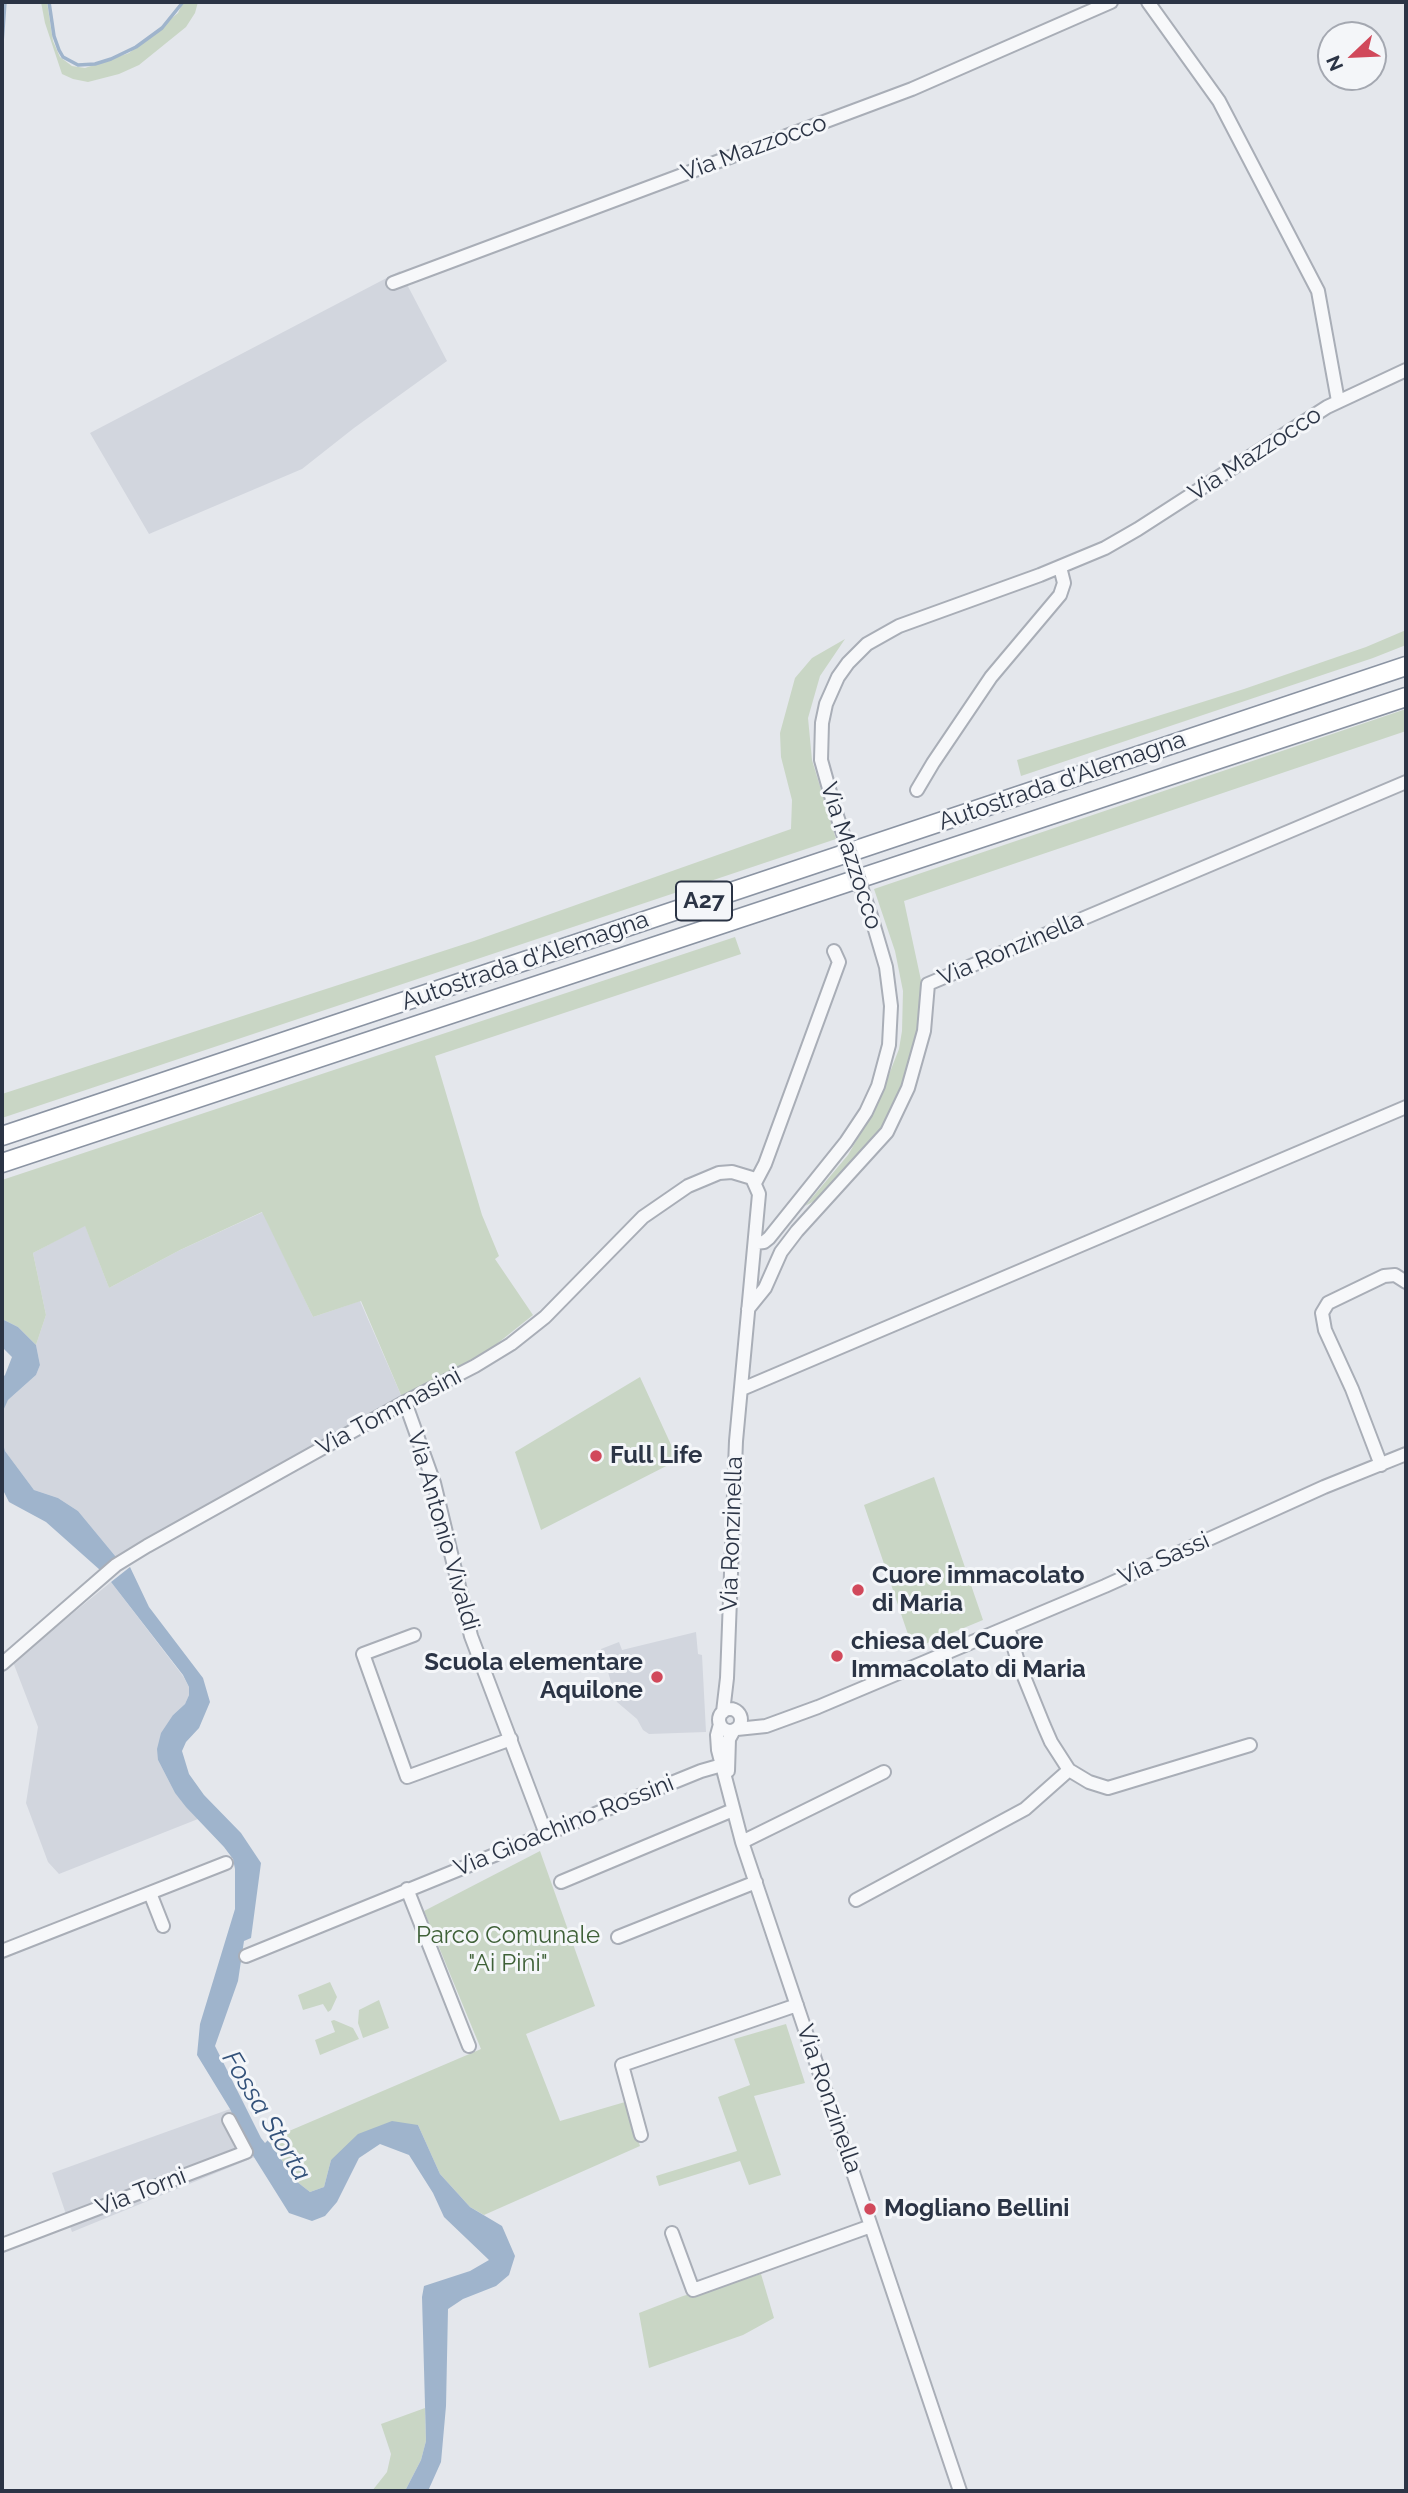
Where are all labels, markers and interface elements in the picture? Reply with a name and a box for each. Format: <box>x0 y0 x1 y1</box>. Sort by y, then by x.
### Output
north arrow <box>1317 21 1387 91</box>
text: N <box>1322 52 1347 74</box>
street label: Via Mazzocco <box>677 108 831 188</box>
street label: Via Mazzocco <box>1183 400 1327 508</box>
street label: Autostrada d'Alemagna <box>935 725 1189 837</box>
street label: Via Mazzocco <box>814 779 888 933</box>
road number: A27 <box>676 882 732 920</box>
street label: Autostrada d'Alemagna <box>398 905 652 1017</box>
street label: Via Ronzinella <box>934 905 1088 993</box>
street label: Via Tommasini <box>312 1362 466 1462</box>
street label: Via Antonio Vivaldi <box>401 1428 485 1634</box>
place label: Full Life <box>610 1442 702 1470</box>
marker: Full Life <box>588 1448 604 1464</box>
street label: Via Ronzinella <box>715 1456 749 1612</box>
street label: Via Sassi <box>1114 1526 1214 1592</box>
place label: Cuore immacolato di Maria <box>872 1562 1085 1618</box>
marker: Cuore immacolato di Maria <box>850 1582 866 1598</box>
place label: chiesa del Cuore Immacolato di Maria <box>851 1628 1086 1684</box>
marker: chiesa del Cuore Immacolato di Maria <box>829 1648 845 1664</box>
place label: Scuola elementare Aquilone <box>424 1649 643 1705</box>
marker: Scuola elementare Aquilone <box>649 1669 665 1685</box>
street label: Via Gioachino Rossini <box>450 1769 678 1883</box>
park label: Parco Comunale "Ai Pini" <box>416 1922 600 1978</box>
street label: Via Ronzinella <box>790 2021 868 2177</box>
water label: Fossa Storta <box>215 2045 317 2187</box>
street label: Via Torni <box>92 2162 190 2222</box>
place label: Mogliano Bellini <box>884 2195 1069 2223</box>
marker: Mogliano Bellini <box>862 2201 878 2217</box>

